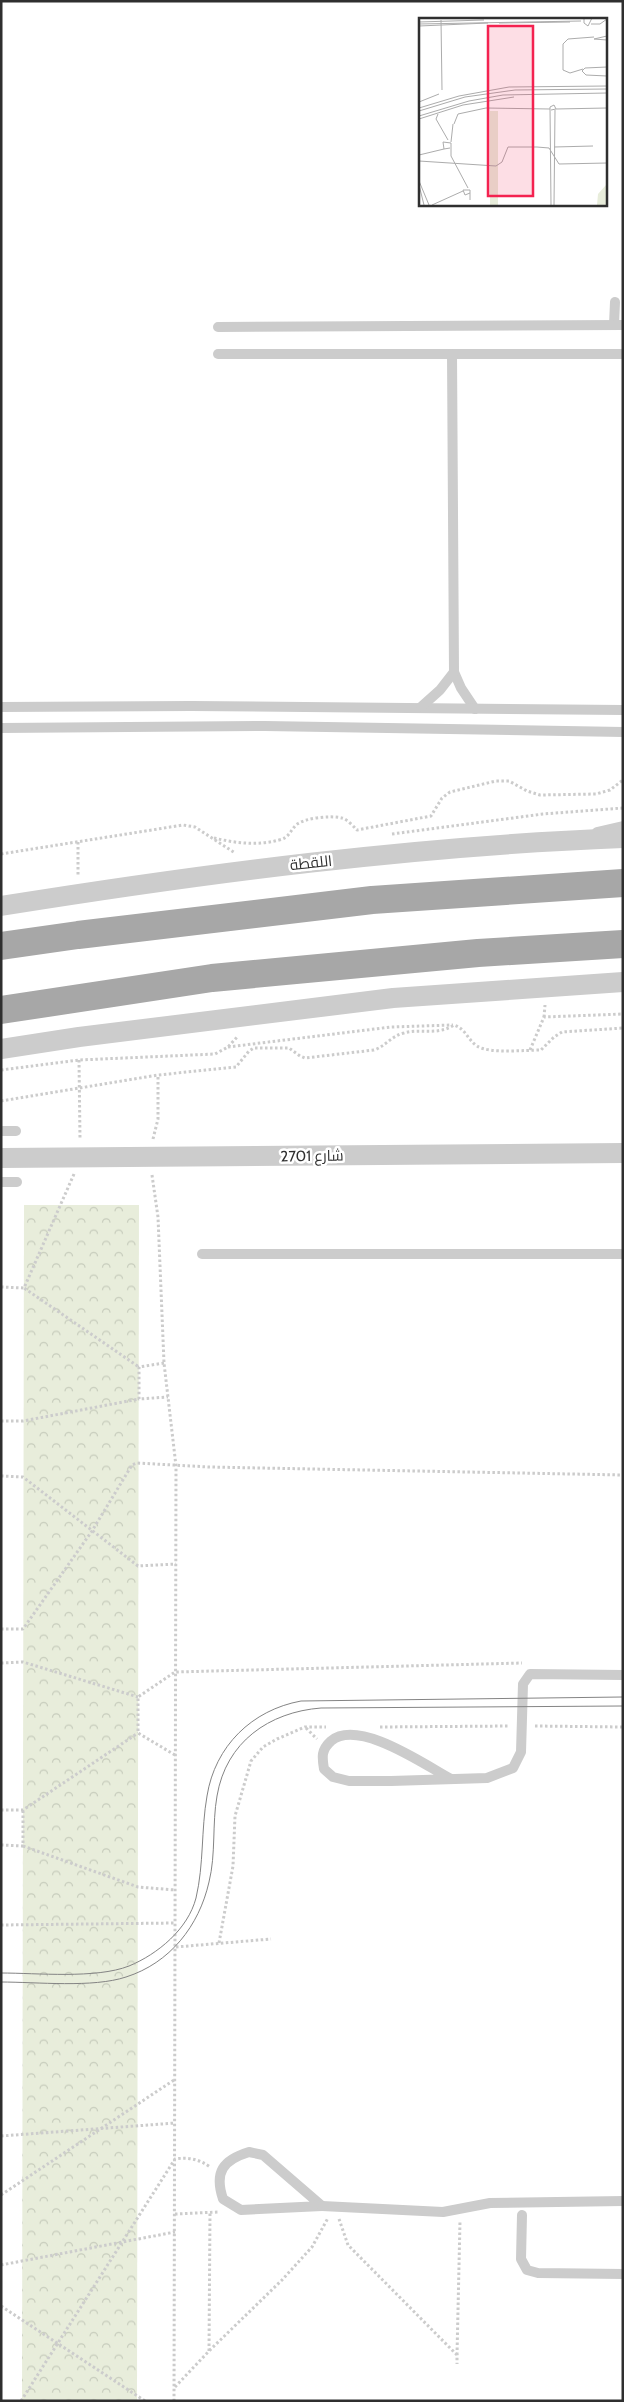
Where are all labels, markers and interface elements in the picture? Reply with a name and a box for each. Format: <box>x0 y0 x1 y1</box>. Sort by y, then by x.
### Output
inset map <box>419 18 606 205</box>
street label: اللقطة <box>289 852 333 874</box>
street label: شارع 2701 <box>280 1146 344 1168</box>

